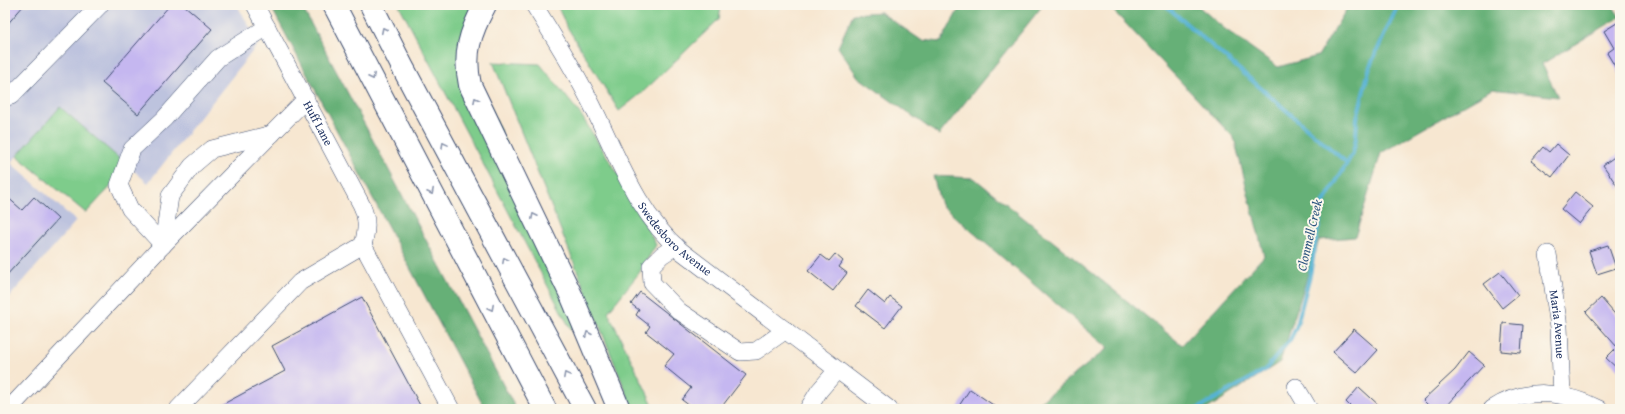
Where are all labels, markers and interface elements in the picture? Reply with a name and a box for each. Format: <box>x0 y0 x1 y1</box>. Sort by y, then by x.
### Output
one-way arrow <box>381 27 389 34</box>
one-way arrow <box>367 73 374 80</box>
one-way arrow <box>473 96 481 104</box>
street label: Huff Lane <box>299 98 338 149</box>
one-way arrow <box>441 142 449 149</box>
one-way arrow <box>427 188 434 196</box>
water label: Clonmell Creek <box>1292 197 1327 273</box>
street label: Swedesboro Avenue <box>634 198 716 280</box>
one-way arrow <box>531 213 539 220</box>
one-way arrow <box>502 257 510 264</box>
street label: Maria Avenue <box>1546 289 1569 359</box>
one-way arrow <box>486 304 494 311</box>
one-way arrow <box>585 331 593 339</box>
one-way arrow <box>563 372 571 379</box>

